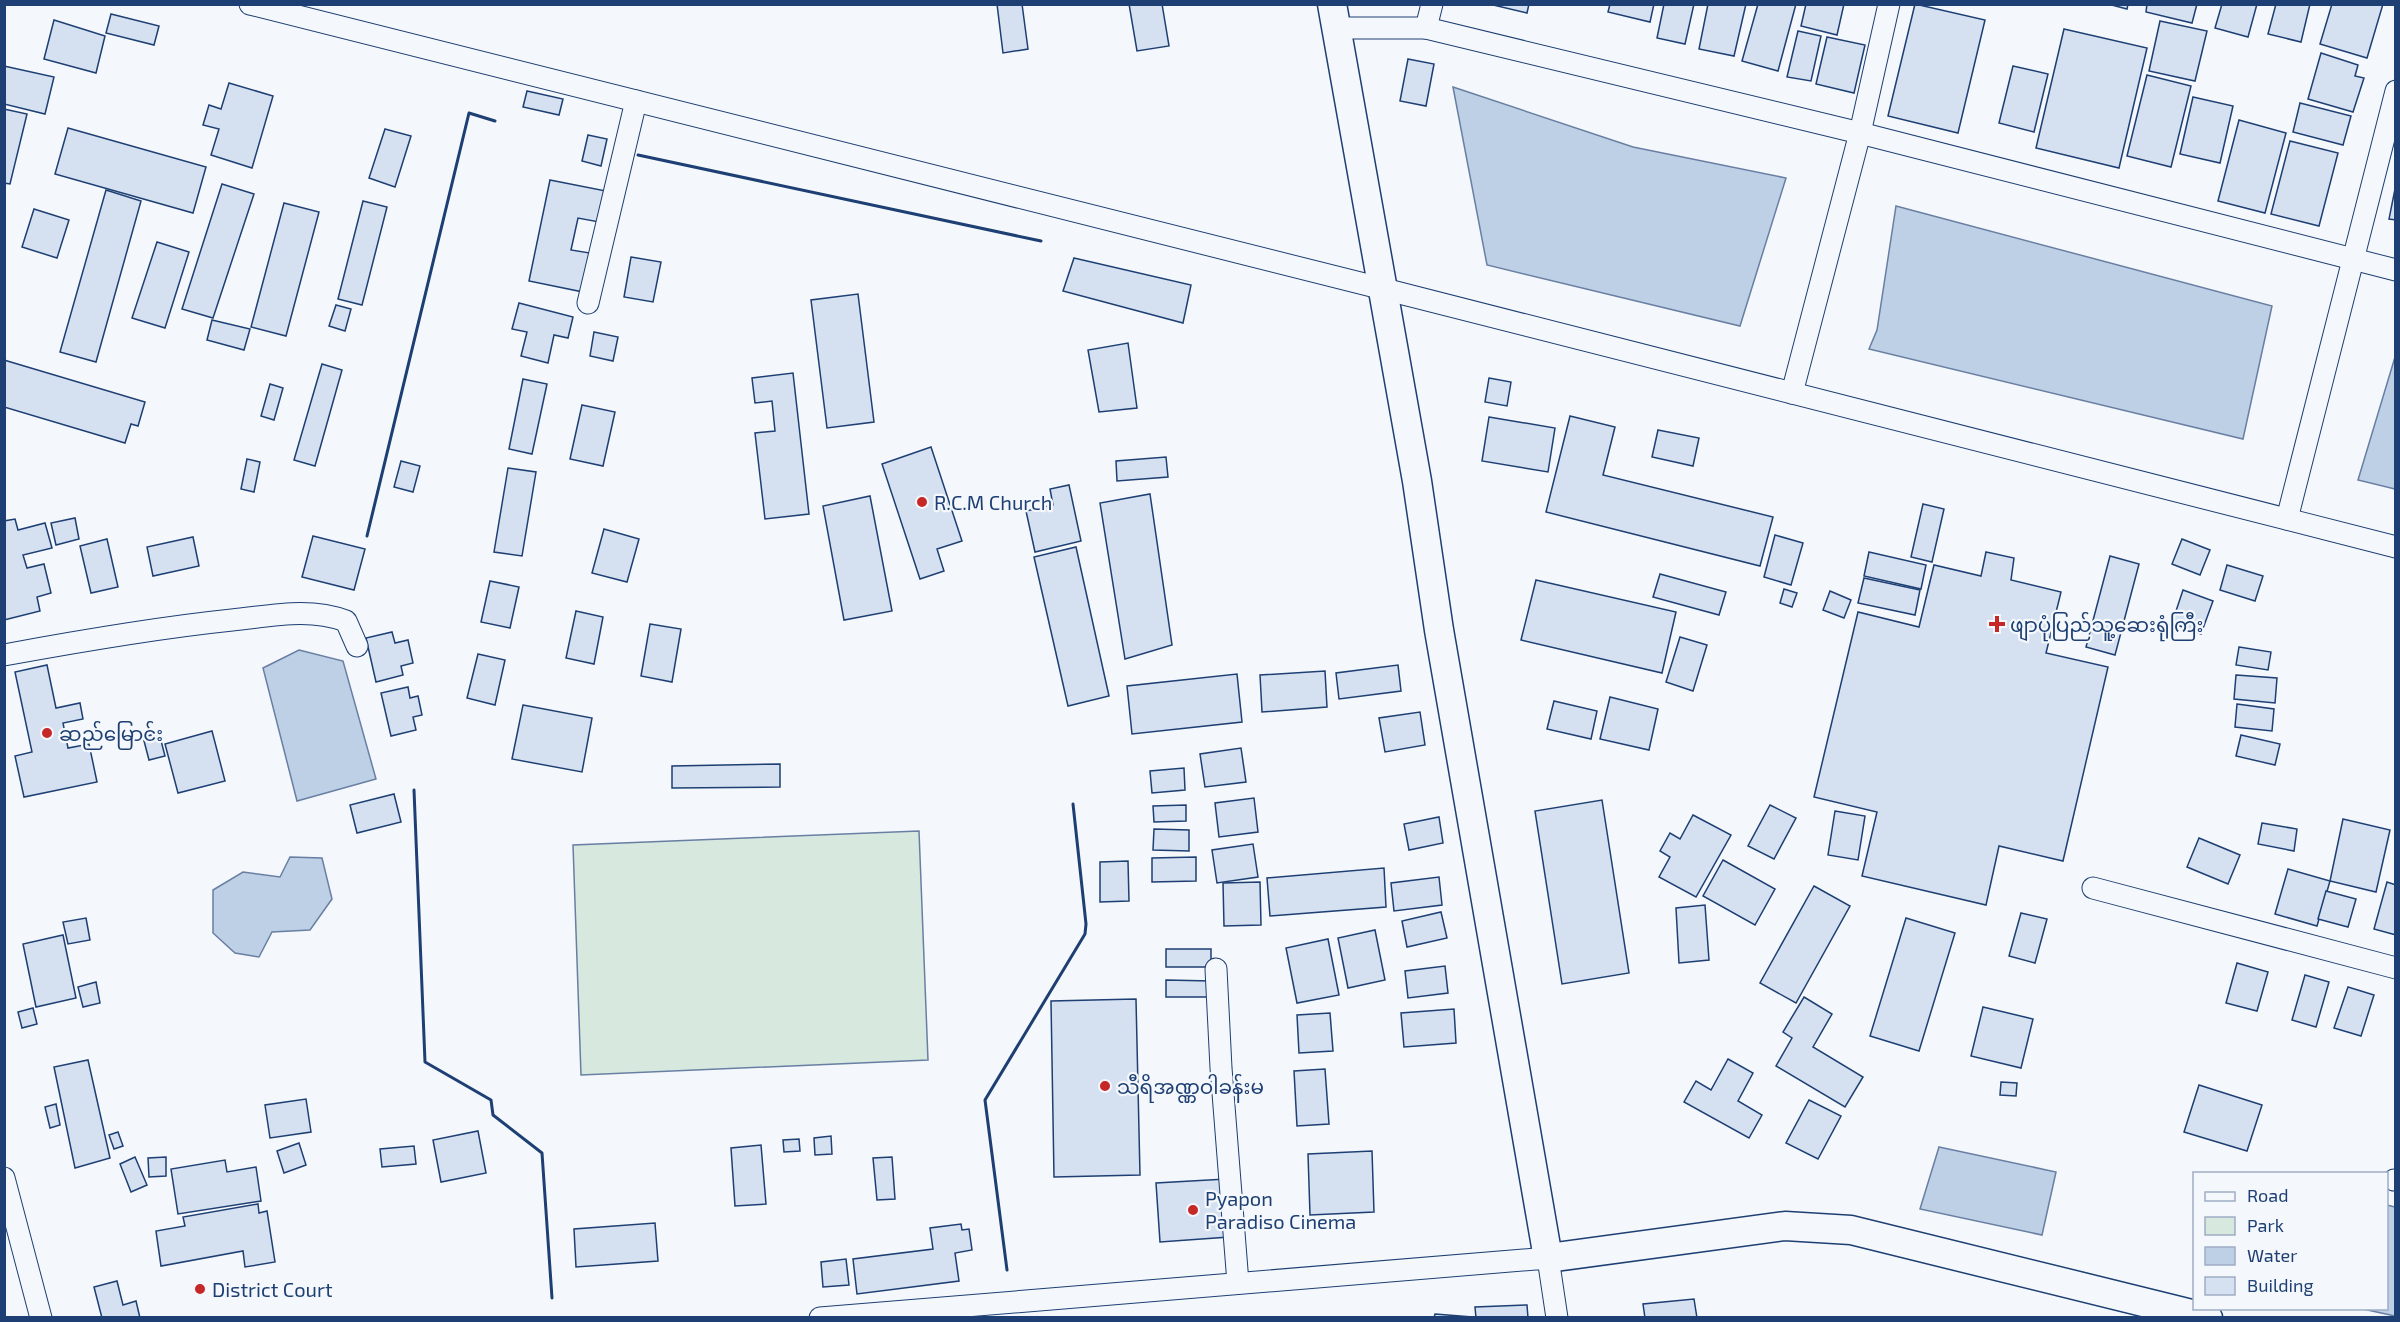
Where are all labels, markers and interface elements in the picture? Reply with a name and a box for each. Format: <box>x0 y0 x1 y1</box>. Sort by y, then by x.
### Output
place label: R.C.M Church <box>934 490 1052 514</box>
marker: R.C.M Church <box>915 495 929 509</box>
place label: ဖျာပုံပြည်သူ့ဆေးရုံကြီး <box>2010 611 2203 642</box>
marker: ဖျာပုံပြည်သူ့ဆေးရုံကြီး <box>1988 615 2006 633</box>
place label: ဆည်မြောင်း <box>59 720 163 750</box>
marker: ဆည်မြောင်း <box>40 726 54 740</box>
place label: သီရိအဏ္ဏဝါခန်းမ <box>1117 1073 1264 1103</box>
marker: သီရိအဏ္ဏဝါခန်းမ <box>1098 1079 1112 1093</box>
legend <box>2193 1172 2388 1310</box>
text: Road <box>2247 1184 2288 1206</box>
place label: Pyapon Paradiso Cinema <box>1205 1186 1356 1233</box>
marker: Pyapon Paradiso Cinema <box>1186 1203 1200 1217</box>
text: Park <box>2247 1214 2284 1236</box>
text: Water <box>2247 1244 2297 1266</box>
text: Building <box>2247 1274 2314 1296</box>
place label: District Court <box>212 1277 333 1301</box>
marker: District Court <box>193 1282 207 1296</box>

